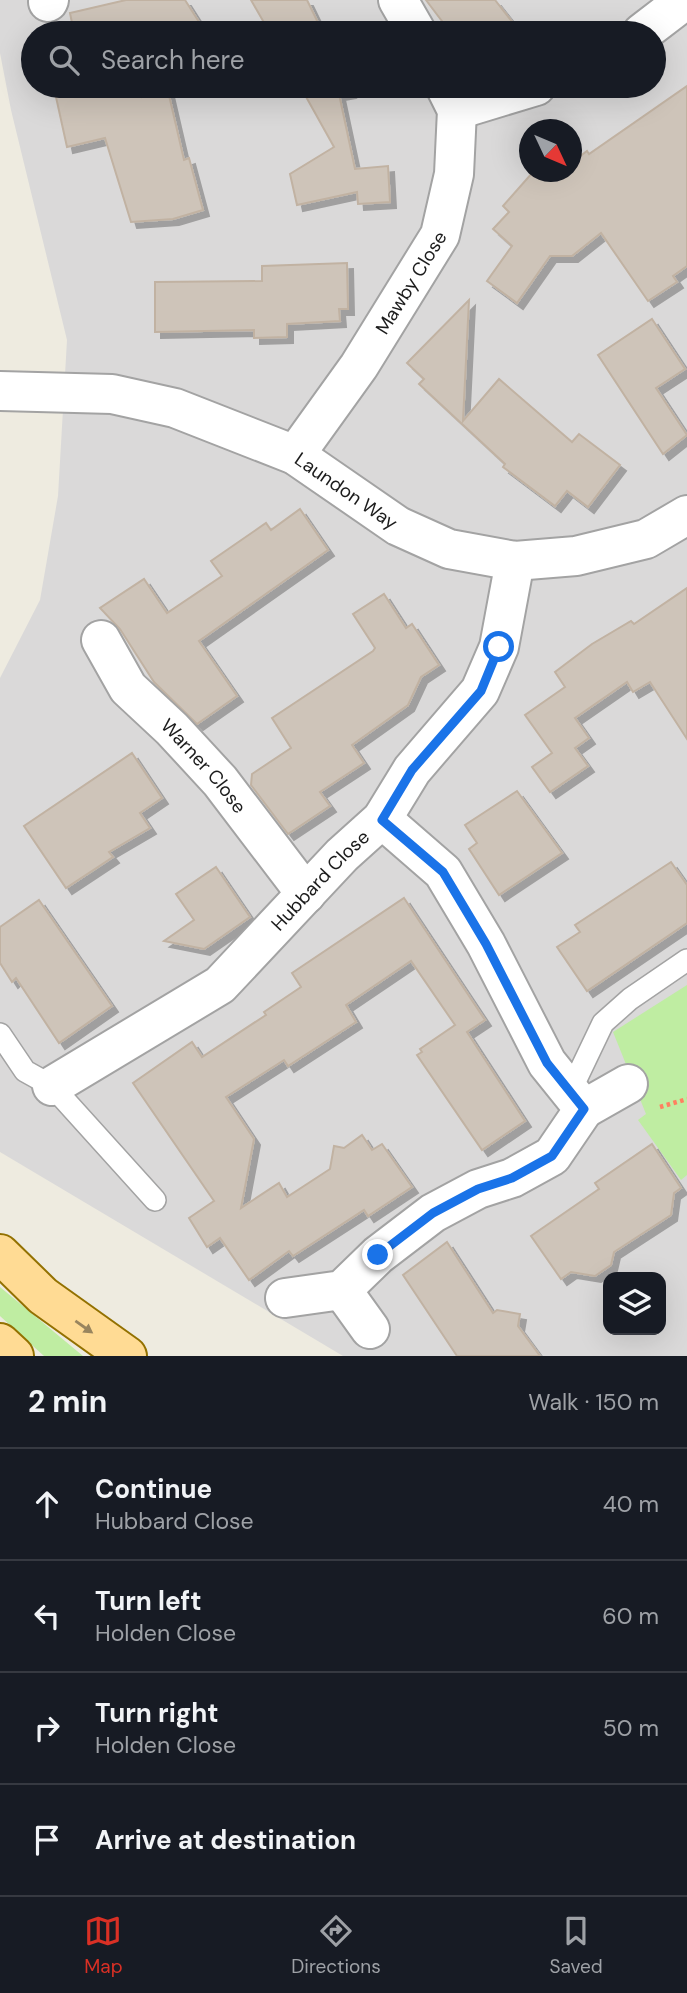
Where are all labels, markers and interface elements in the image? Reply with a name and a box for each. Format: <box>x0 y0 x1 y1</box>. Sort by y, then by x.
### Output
search box <box>21 21 666 98</box>
icon: search <box>45 41 83 79</box>
text: Search here <box>101 43 244 77</box>
north arrow <box>519 119 582 182</box>
street label: Mawby Close <box>370 226 453 339</box>
street label: Laundon Way <box>290 447 403 535</box>
route start <box>483 631 514 662</box>
street label: Warner Close <box>156 713 252 818</box>
street label: Hubbard Close <box>266 824 375 936</box>
route end <box>362 1239 393 1270</box>
map controls <box>603 1272 666 1335</box>
button: layers <box>603 1272 666 1335</box>
one-way arrow <box>75 1320 93 1334</box>
text: 2 min <box>28 1382 107 1421</box>
text: Walk · 150 m <box>528 1387 659 1417</box>
text: Continue <box>95 1472 212 1506</box>
icon: ahead <box>28 1485 66 1523</box>
text: 40 m <box>603 1489 659 1519</box>
text: Hubbard Close <box>95 1506 254 1536</box>
text: Turn left <box>95 1584 202 1618</box>
icon: left <box>28 1597 66 1635</box>
text: 60 m <box>602 1601 659 1631</box>
text: Holden Close <box>95 1618 236 1648</box>
text: Turn right <box>95 1696 219 1730</box>
icon: right <box>28 1709 66 1747</box>
text: 50 m <box>603 1713 659 1743</box>
text: Holden Close <box>95 1730 236 1760</box>
icon: arrive <box>28 1821 66 1859</box>
text: Arrive at destination <box>95 1823 356 1857</box>
tab: Map <box>84 1912 123 1979</box>
tab: Directions <box>291 1912 381 1979</box>
tab: Saved <box>549 1912 603 1979</box>

